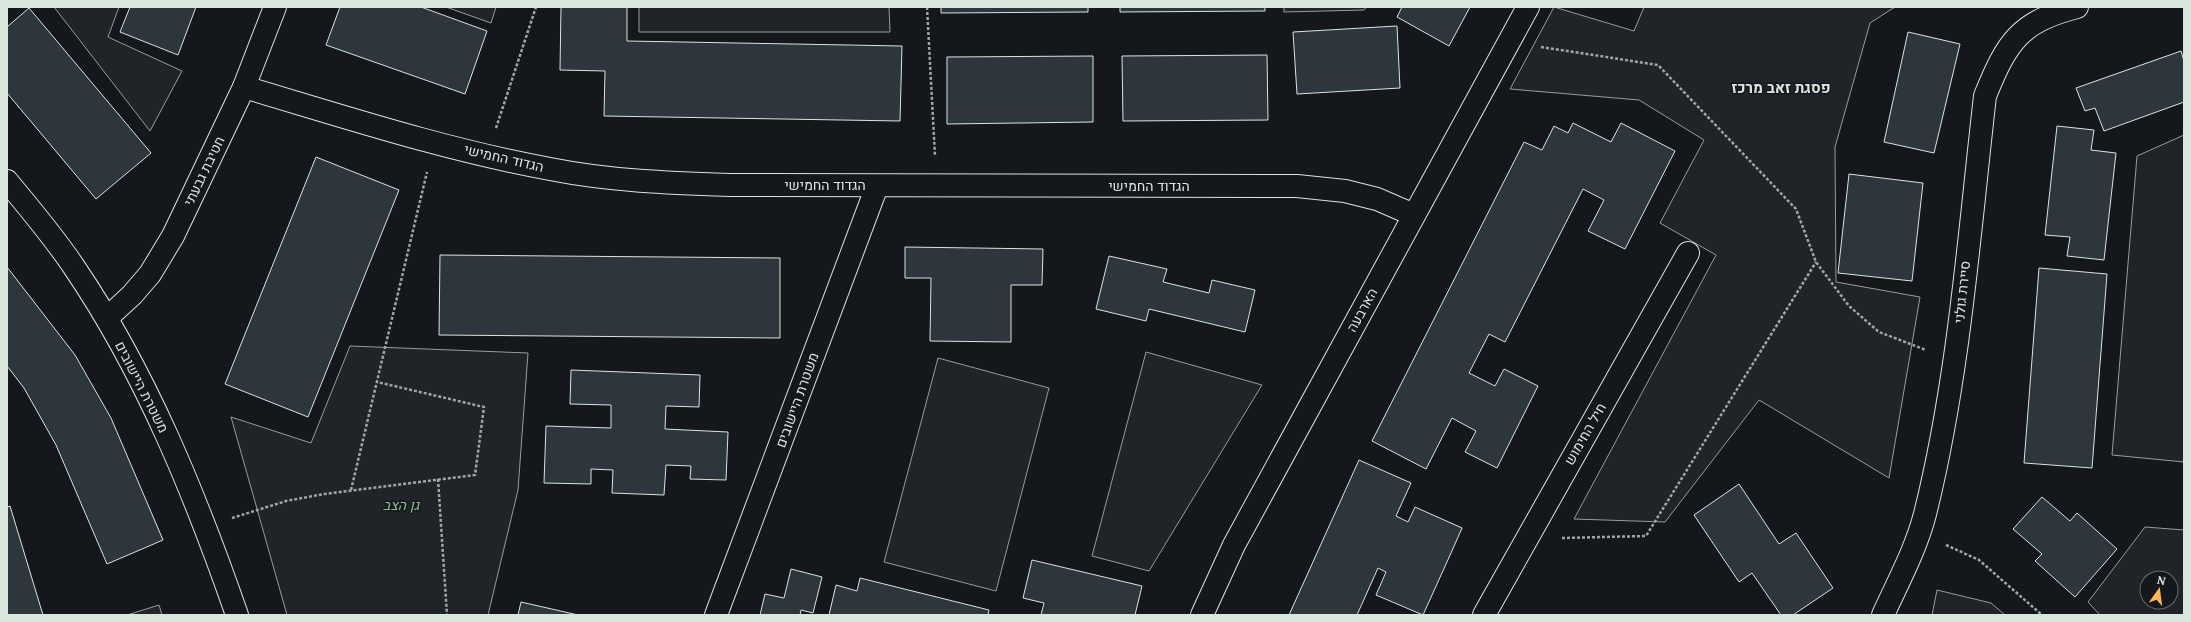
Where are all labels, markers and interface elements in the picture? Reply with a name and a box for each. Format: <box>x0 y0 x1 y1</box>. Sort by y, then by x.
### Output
district label: פסגת זאב מרכז <box>1731 78 1831 97</box>
street label: חטיבת גבעתי <box>179 133 229 209</box>
street label: הגדוד החמישי <box>462 140 546 176</box>
street label: הגדוד החמישי <box>784 176 866 194</box>
street label: הגדוד החמישי <box>1108 177 1190 195</box>
street label: סיירת גולני <box>1950 260 1974 324</box>
street label: הארבעה <box>1343 285 1381 335</box>
street label: משטרת היישובים <box>111 338 173 436</box>
street label: משטרת היישובים <box>771 350 823 450</box>
street label: חיל החימוש <box>1560 400 1610 468</box>
park label: גן הצב <box>383 496 421 514</box>
north arrow <box>2139 570 2179 610</box>
text: N <box>2156 572 2168 588</box>

